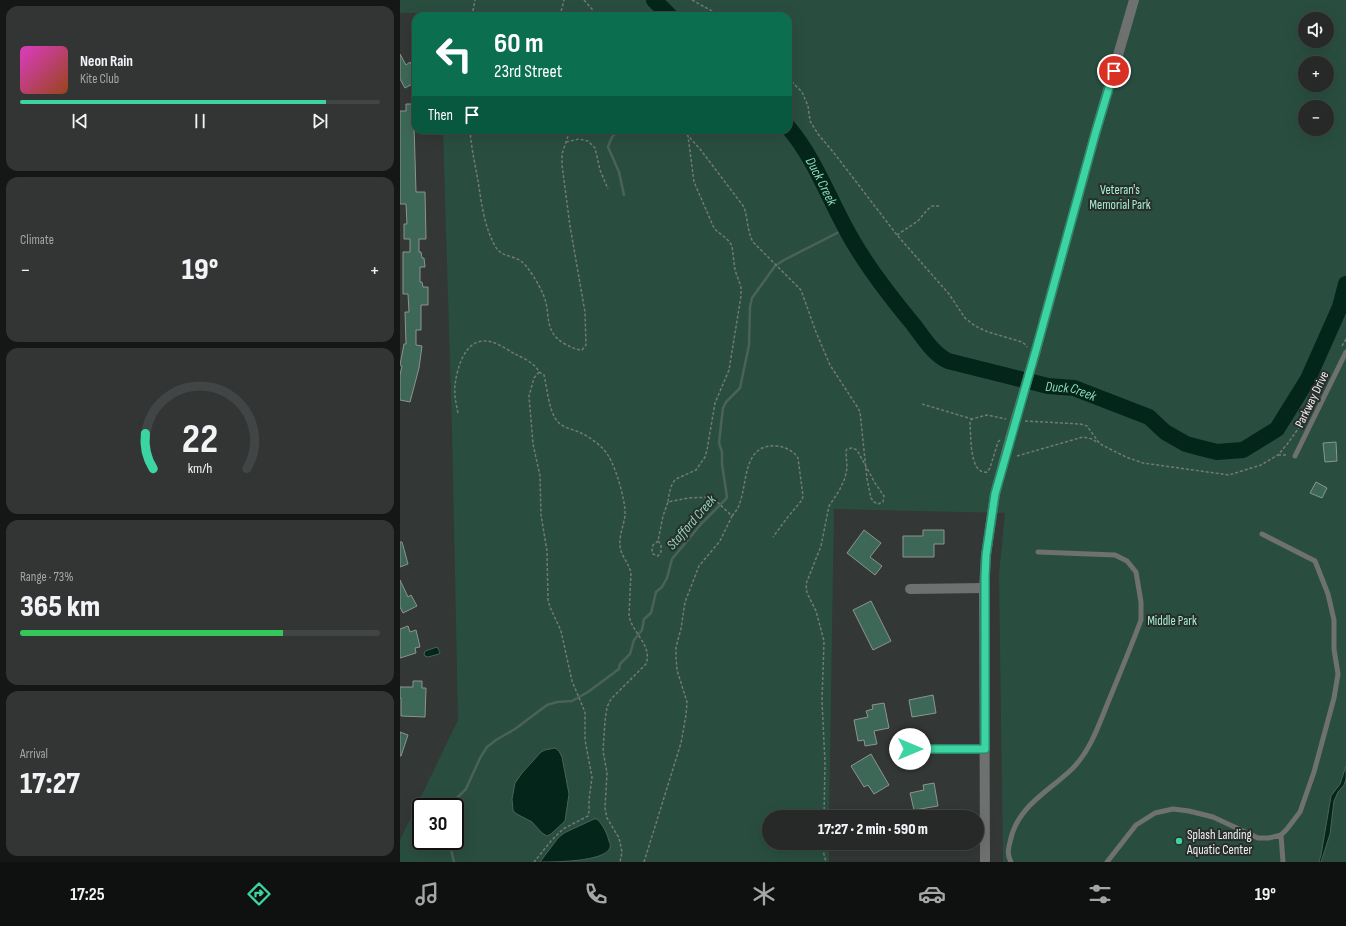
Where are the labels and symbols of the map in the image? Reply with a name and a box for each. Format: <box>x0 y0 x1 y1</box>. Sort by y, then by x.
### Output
pin <box>1097 54 1131 88</box>
water label: Duck Creek <box>802 154 841 209</box>
park label: Veteran's Memorial Park <box>1089 182 1151 213</box>
street label: Parkway Drive <box>1291 369 1332 430</box>
water label: Duck Creek <box>1045 378 1099 405</box>
water label: Stafford Creek <box>663 491 720 553</box>
park label: Middle Park <box>1147 613 1197 629</box>
position arrow <box>889 728 931 770</box>
speed limit sign: 30 <box>412 798 464 850</box>
place label: Splash Landing Aquatic Center <box>1186 827 1252 858</box>
marker: Splash Landing Aquatic Center <box>1174 836 1184 846</box>

